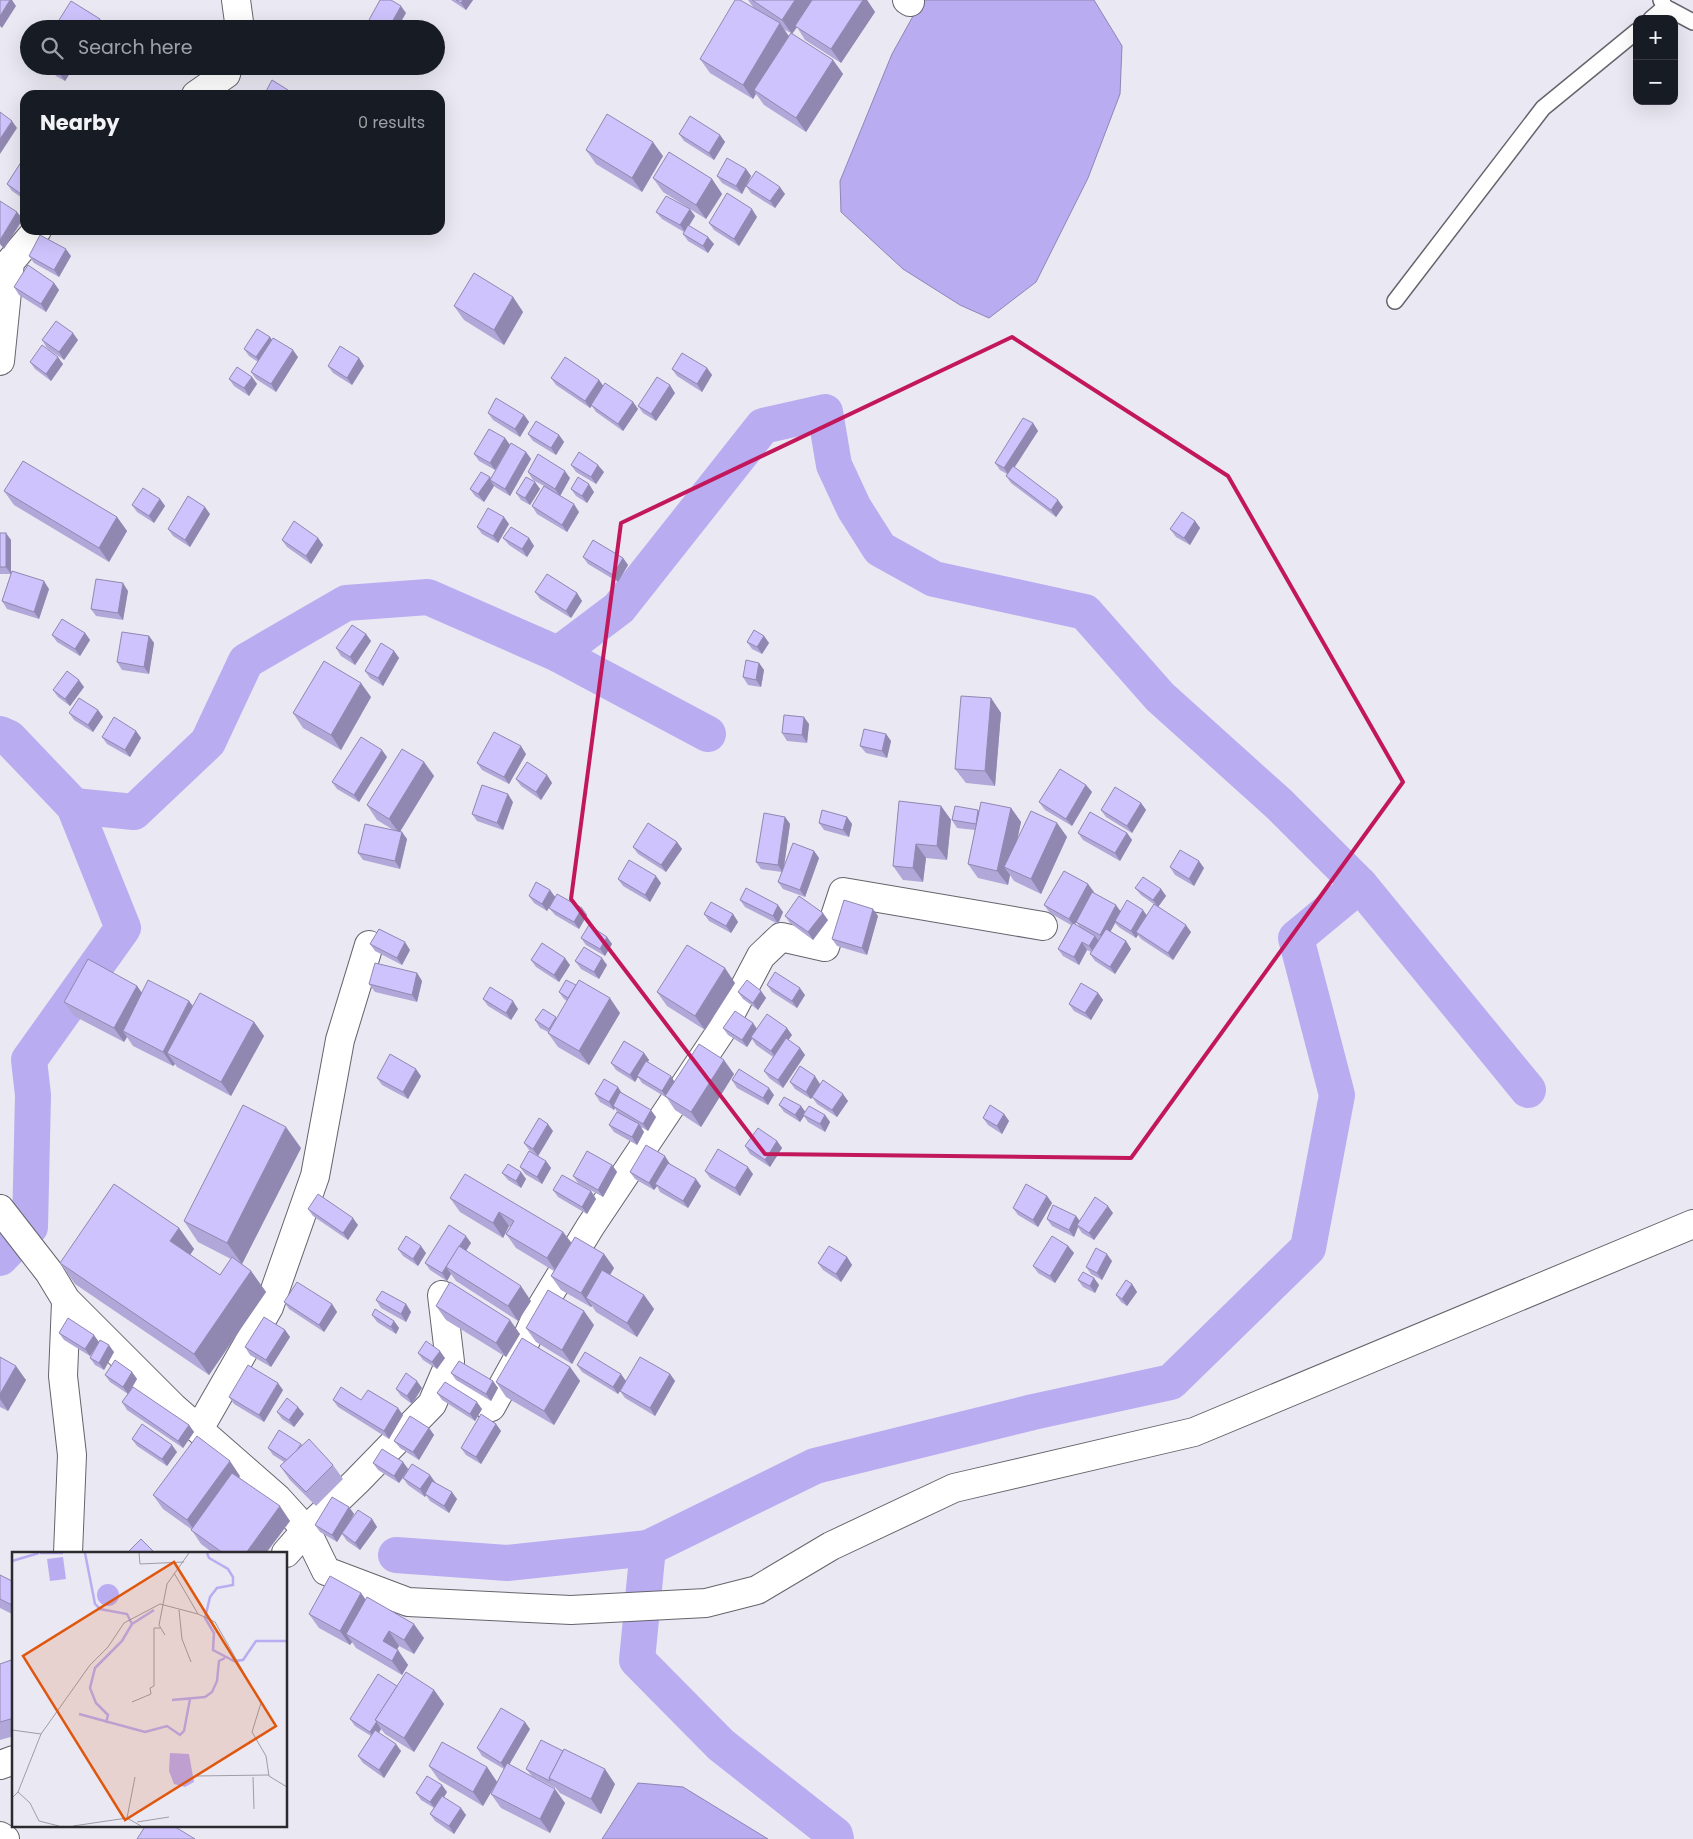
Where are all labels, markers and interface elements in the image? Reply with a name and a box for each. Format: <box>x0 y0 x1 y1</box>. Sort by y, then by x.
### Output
map controls <box>1633 15 1678 105</box>
button: + <box>1633 15 1678 60</box>
search box <box>20 20 445 75</box>
icon: search <box>38 34 66 62</box>
text: Search here <box>78 34 192 61</box>
button: − <box>1633 60 1678 105</box>
text: Nearby <box>40 108 120 137</box>
text: 0 results <box>358 111 425 134</box>
inset map <box>12 1552 288 1826</box>

